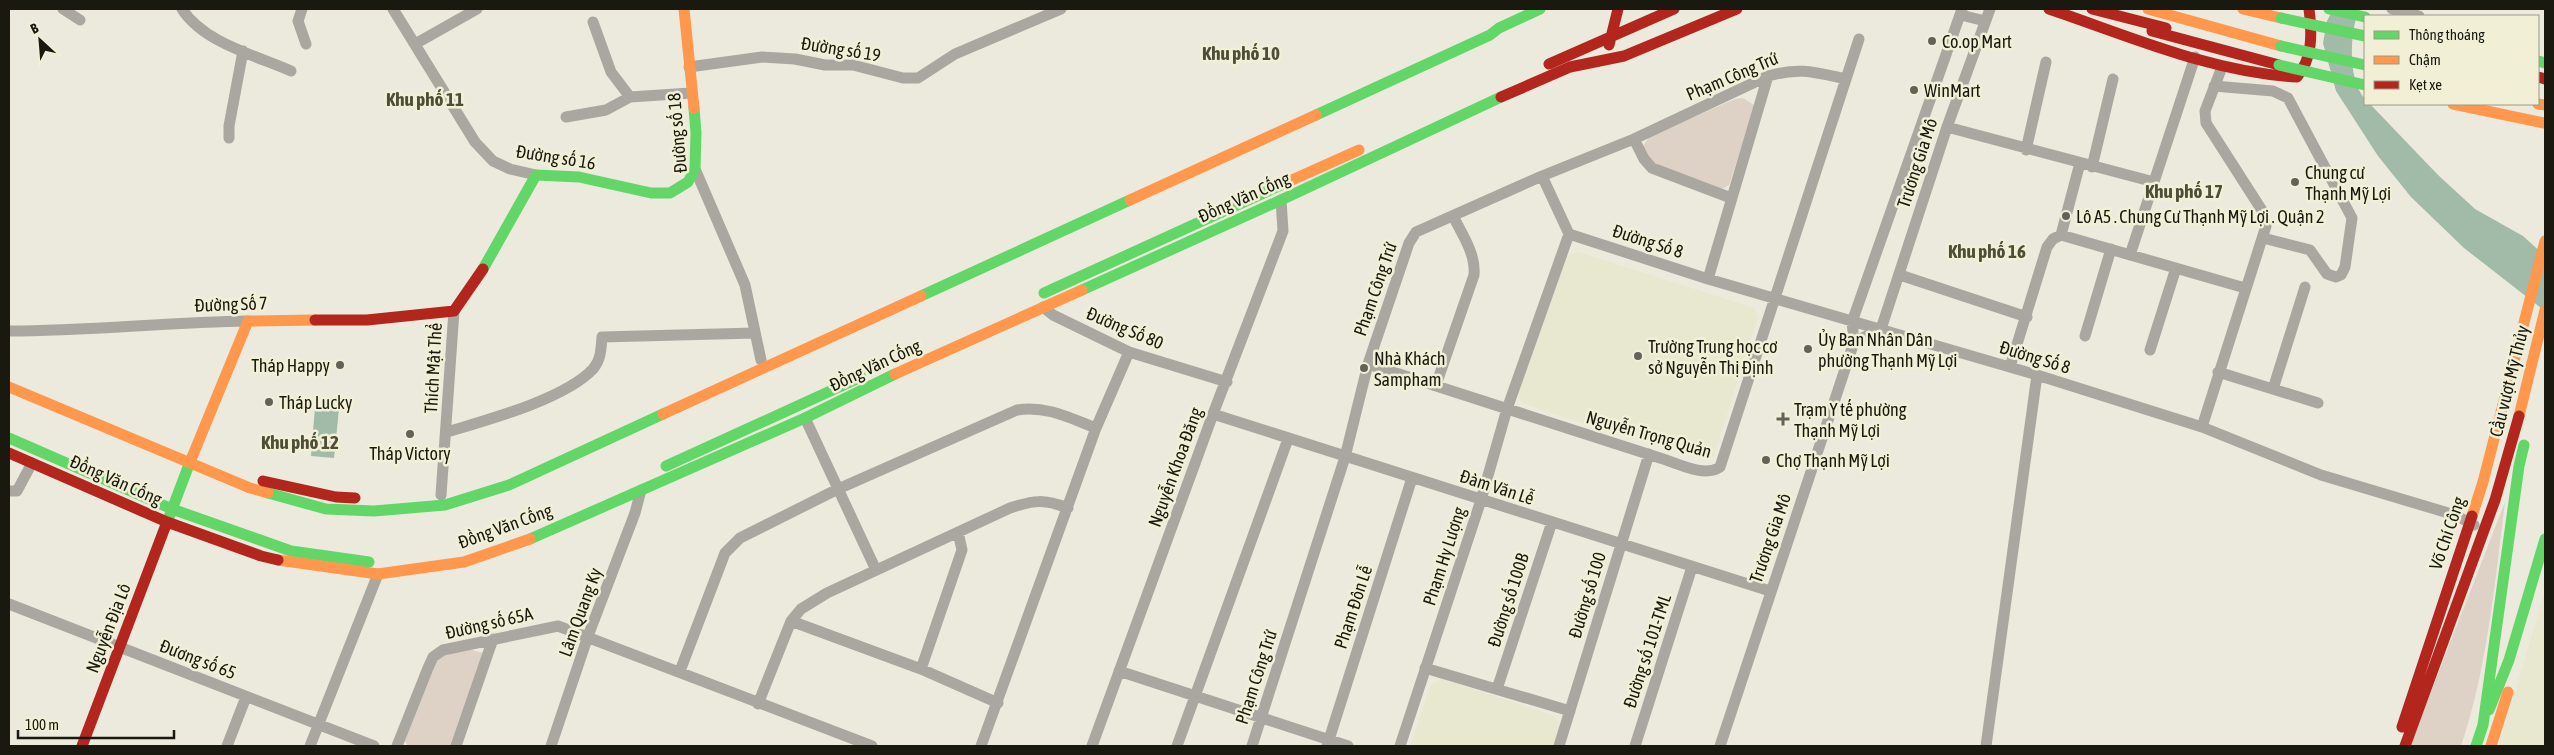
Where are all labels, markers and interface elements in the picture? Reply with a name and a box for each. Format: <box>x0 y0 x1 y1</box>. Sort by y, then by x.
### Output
north arrow <box>15 15 65 65</box>
legend <box>2364 15 2539 105</box>
text: B <box>28 20 41 37</box>
text: Thông thoáng <box>2409 26 2485 43</box>
street label: Đường số 19 <box>800 31 882 66</box>
place label: Co.op Mart <box>1942 31 2012 52</box>
marker: Co.op Mart <box>1926 35 1938 47</box>
district label: Khu phố 10 <box>1202 42 1280 64</box>
street label: Phạm Công Trứ <box>1683 47 1781 105</box>
text: Chậm <box>2409 51 2441 68</box>
text: Kẹt xe <box>2409 76 2442 93</box>
place label: WinMart <box>1924 80 1981 101</box>
marker: WinMart <box>1908 84 1920 96</box>
district label: Khu phố 11 <box>386 88 464 110</box>
street label: Đường số 18 <box>662 92 691 174</box>
street label: Trương Gia Mô <box>1893 115 1941 211</box>
street label: Đường số 16 <box>515 139 597 174</box>
place label: Chung cư Thạnh Mỹ Lợi <box>2305 162 2391 204</box>
street label: Đồng Văn Cống <box>1194 166 1293 227</box>
marker: Chung cư Thạnh Mỹ Lợi <box>2289 176 2301 188</box>
district label: Khu phố 17 <box>2145 180 2223 202</box>
place label: Lô A5 . Chung Cư Thạnh Mỹ Lợi . Quận 2 <box>2076 206 2324 227</box>
marker: Lô A5 . Chung Cư Thạnh Mỹ Lợi . Quận 2 <box>2060 210 2072 222</box>
street label: Đường Số 8 <box>1610 219 1686 262</box>
street label: Phạm Công Trứ <box>1349 239 1401 339</box>
district label: Khu phố 16 <box>1948 240 2026 262</box>
street label: Đường Số 7 <box>194 291 268 316</box>
street label: Đường Số 80 <box>1083 301 1167 354</box>
street label: Thích Mật Thể <box>419 322 446 414</box>
street label: Cầu vượt Mỹ Thủy <box>2484 323 2533 439</box>
place label: Ủy Ban Nhân Dân phường Thạnh Mỹ Lợi <box>1818 329 1957 371</box>
street label: Đồng Văn Cống <box>826 334 924 395</box>
street label: Đường Số 8 <box>1997 335 2073 378</box>
place label: Trường Trung học cơ sở Nguyễn Thị Định <box>1648 336 1778 378</box>
marker: Ủy Ban Nhân Dân phường Thạnh Mỹ Lợi <box>1802 343 1814 355</box>
place label: Nhà Khách Sampham <box>1374 348 1446 390</box>
marker: Trường Trung học cơ sở Nguyễn Thị Định <box>1632 350 1644 362</box>
place label: Tháp Happy <box>251 355 330 376</box>
marker: Tháp Happy <box>334 359 346 371</box>
marker: Nhà Khách Sampham <box>1358 362 1370 374</box>
place label: Tháp Lucky <box>279 392 352 413</box>
marker: Tháp Lucky <box>263 396 275 408</box>
place label: Trạm Y tế phường Thạnh Mỹ Lợi <box>1794 398 1907 441</box>
street label: Nguyễn Khoa Đăng <box>1144 404 1206 530</box>
street label: Nguyễn Trọng Quản <box>1584 406 1714 462</box>
marker: Trạm Y tế phường Thạnh Mỹ Lợi <box>1776 412 1790 426</box>
marker: Tháp Victory <box>404 428 416 440</box>
district label: Khu phố 12 <box>261 431 339 453</box>
place label: Tháp Victory <box>369 443 451 464</box>
street label: Đồng Văn Cống <box>67 449 166 510</box>
place label: Chợ Thạnh Mỹ Lợi <box>1776 450 1890 471</box>
marker: Chợ Thạnh Mỹ Lợi <box>1760 454 1772 466</box>
street label: Đàm Văn Lễ <box>1457 465 1537 509</box>
street label: Trương Gia Mô <box>1745 490 1795 586</box>
street label: Võ Chí Công <box>2425 494 2469 572</box>
street label: Đồng Văn Cống <box>455 498 555 553</box>
street label: Phạm Hy Lượng <box>1418 504 1470 608</box>
street label: Đường số 100 <box>1563 549 1610 641</box>
street label: Đường số 100B <box>1482 550 1533 650</box>
street label: Phạm Đôn Lễ <box>1330 563 1376 651</box>
street label: Lâm Quang Ky <box>554 565 606 659</box>
street label: Nguyễn Địa Lô <box>81 580 135 676</box>
street label: Đường số 101-TML <box>1618 591 1675 711</box>
street label: Đường số 65A <box>443 602 535 643</box>
street label: Phạm Công Trứ <box>1231 627 1281 727</box>
street label: Đương số 65 <box>157 634 240 683</box>
scale bar <box>18 708 174 740</box>
text: 100 m <box>25 716 59 733</box>

